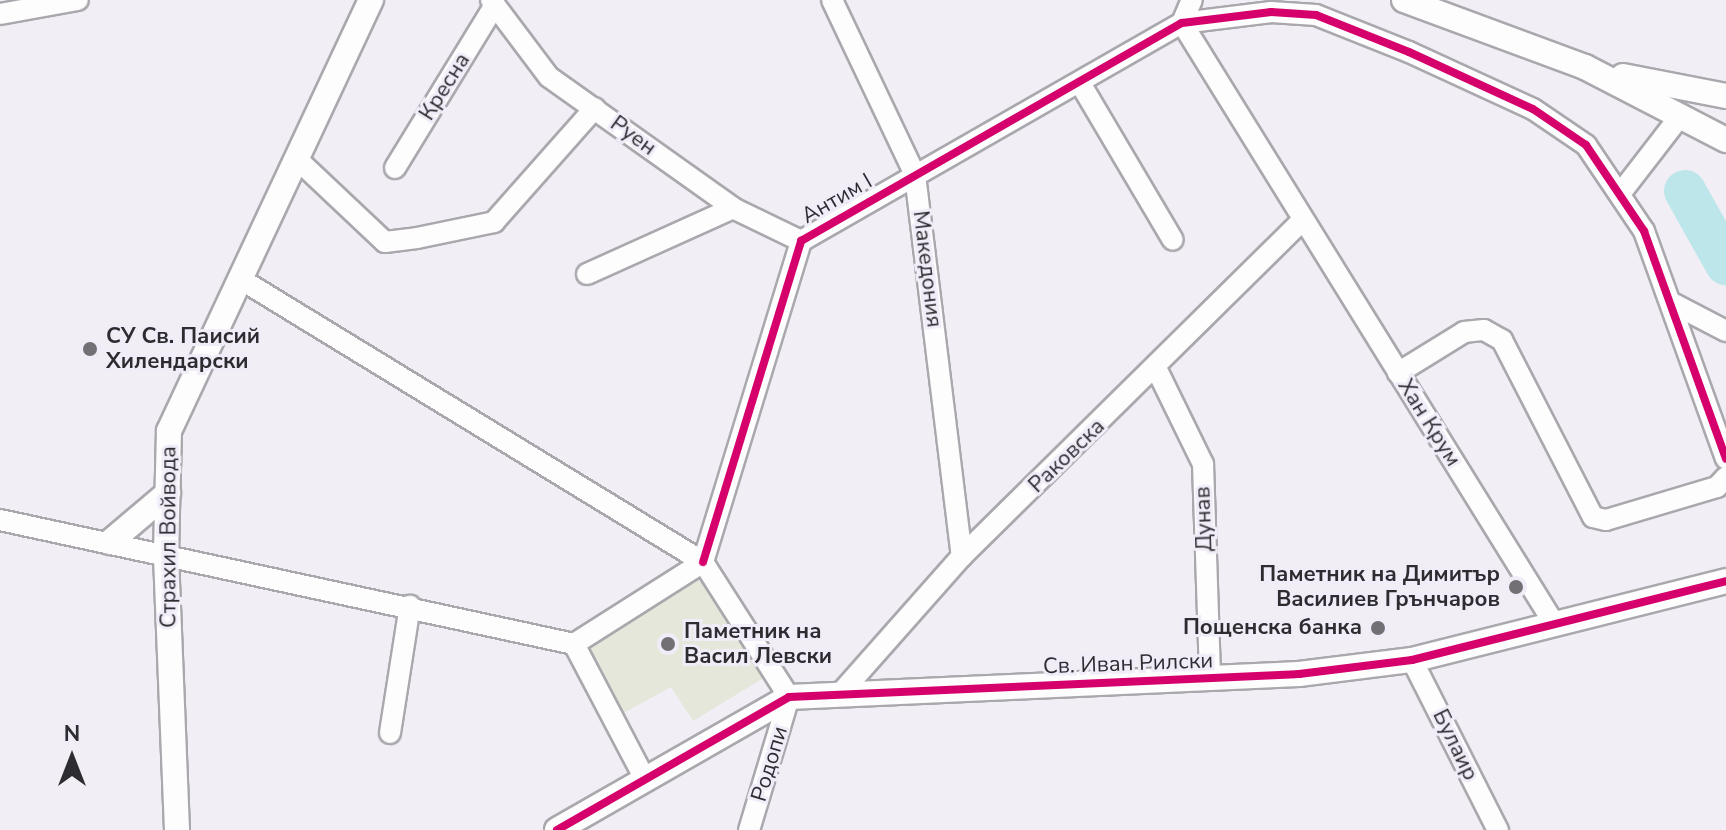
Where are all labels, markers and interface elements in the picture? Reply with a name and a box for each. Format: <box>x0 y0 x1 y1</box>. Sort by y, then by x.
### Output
street label: Кресна <box>414 49 476 125</box>
street label: Руен <box>605 111 661 161</box>
street label: Антим I <box>797 168 877 230</box>
street label: Македония <box>907 209 947 329</box>
place label: СУ Св. Паисий Хилендарски <box>106 323 260 374</box>
marker: СУ Св. Паисий Хилендарски <box>81 340 99 358</box>
street label: Хан Крум <box>1392 375 1466 471</box>
street label: Раковска <box>1024 413 1110 499</box>
street label: Страхил Войвода <box>156 446 182 628</box>
street label: Дунав <box>1190 486 1218 552</box>
place label: Паметник на Димитър Василиев Грънчаров <box>1259 561 1500 612</box>
marker: Паметник на Димитър Василиев Грънчаров <box>1507 578 1525 596</box>
place label: Пощенска банка <box>1183 615 1362 641</box>
place label: Паметник на Васил Левски <box>684 618 832 670</box>
marker: Пощенска банка <box>1369 619 1387 637</box>
marker: Паметник на Васил Левски <box>659 635 677 653</box>
street label: Св. Иван Рилски <box>1042 648 1214 680</box>
street label: Булаир <box>1427 705 1483 785</box>
north arrow <box>32 718 112 798</box>
text: N <box>64 719 80 749</box>
street label: Родопи <box>746 723 794 805</box>

